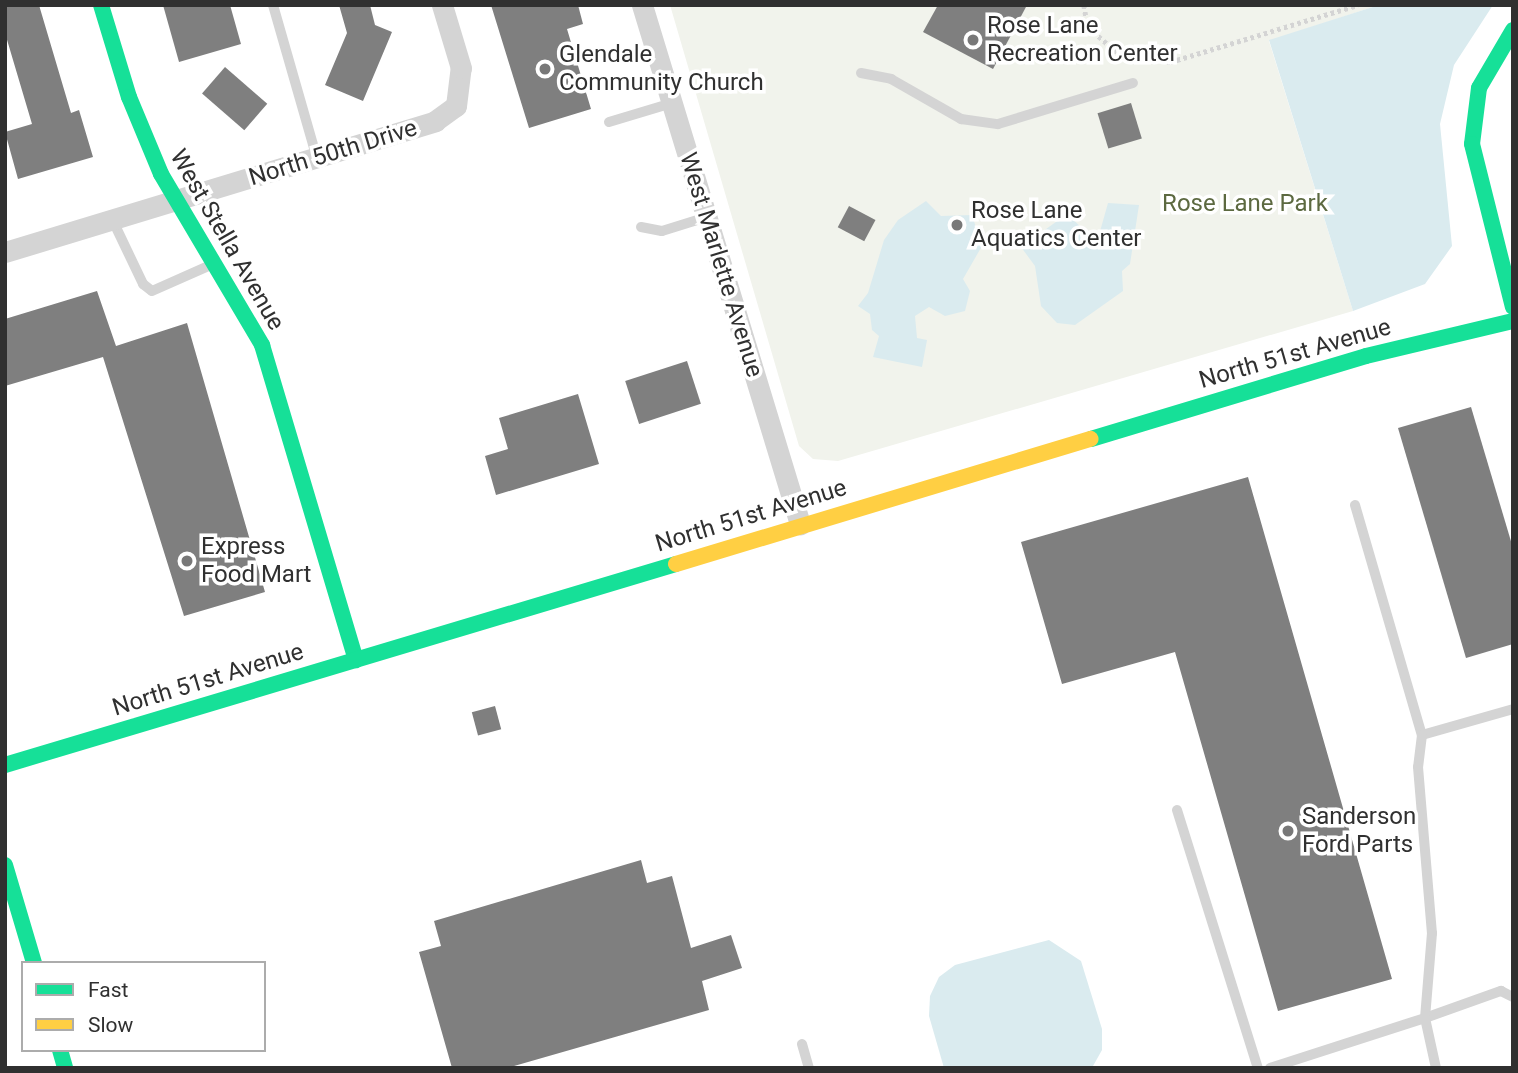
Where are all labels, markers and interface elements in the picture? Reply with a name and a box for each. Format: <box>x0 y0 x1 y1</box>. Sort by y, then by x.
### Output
place label: Rose Lane Recreation Center <box>987 12 1178 68</box>
marker: Rose Lane Recreation Center <box>965 32 981 48</box>
place label: Glendale Community Church <box>559 41 764 97</box>
marker: Glendale Community Church <box>537 61 553 77</box>
street label: North 50th Drive <box>245 114 421 192</box>
street label: West Stella Avenue <box>164 145 290 335</box>
street label: West Marlette Avenue <box>673 149 769 381</box>
park label: Rose Lane Park <box>1162 190 1328 218</box>
place label: Rose Lane Aquatics Center <box>971 197 1141 253</box>
marker: Rose Lane Aquatics Center <box>949 217 965 233</box>
street label: North 51st Avenue <box>1196 313 1394 395</box>
street label: North 51st Avenue <box>652 473 850 559</box>
place label: Express Food Mart <box>201 533 311 589</box>
marker: Express Food Mart <box>179 553 195 569</box>
street label: North 51st Avenue <box>109 637 307 723</box>
place label: Sanderson Ford Parts <box>1302 803 1416 859</box>
marker: Sanderson Ford Parts <box>1280 823 1296 839</box>
legend <box>21 961 266 1052</box>
text: Fast <box>88 978 128 1002</box>
text: Slow <box>88 1013 133 1037</box>

